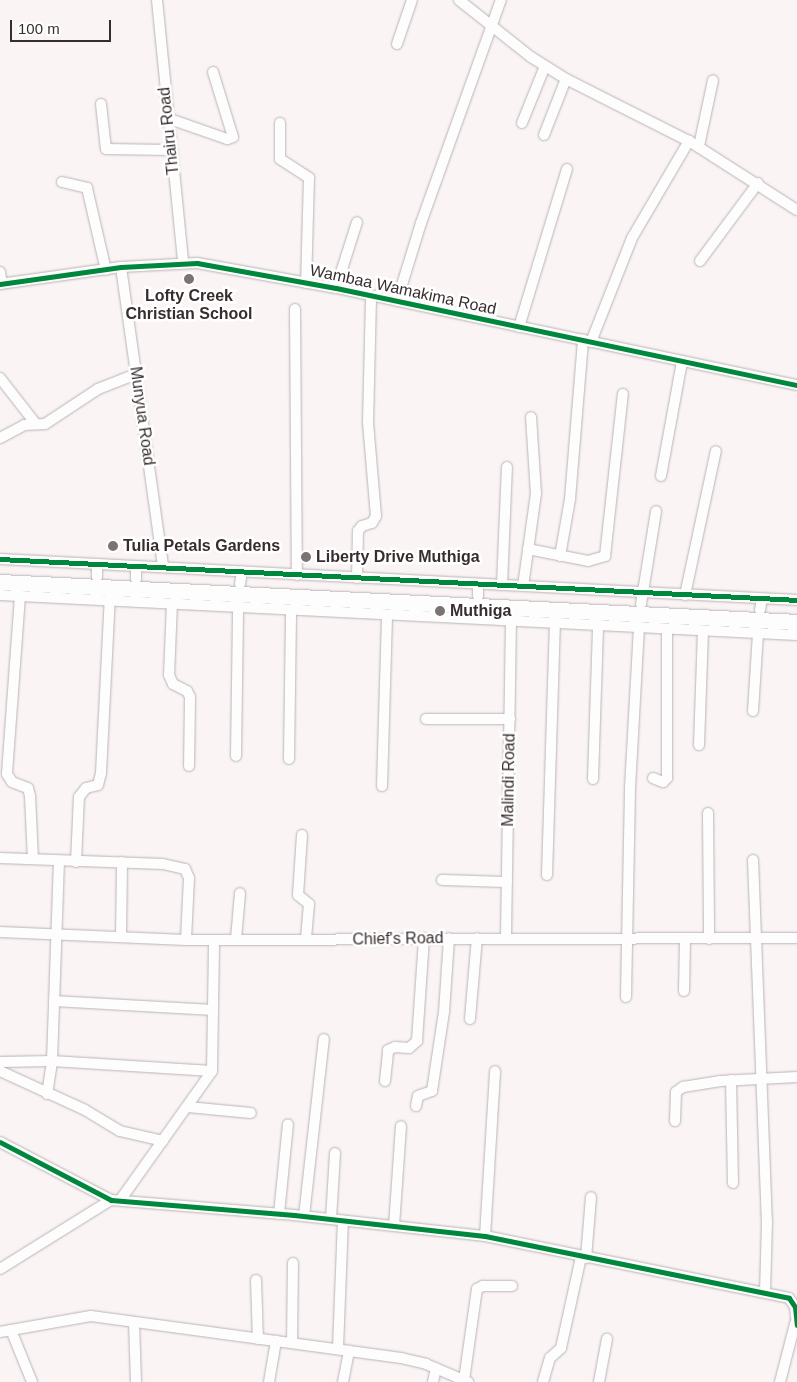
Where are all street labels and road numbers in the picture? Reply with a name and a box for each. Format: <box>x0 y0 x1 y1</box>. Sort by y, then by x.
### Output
street label: Thairu Road <box>155 86 183 176</box>
street label: Wambaa Wamakima Road <box>308 261 498 319</box>
street label: Munyua Road <box>126 365 158 467</box>
street label: Malindi Road <box>499 733 519 827</box>
street label: Chief's Road <box>352 929 444 949</box>

